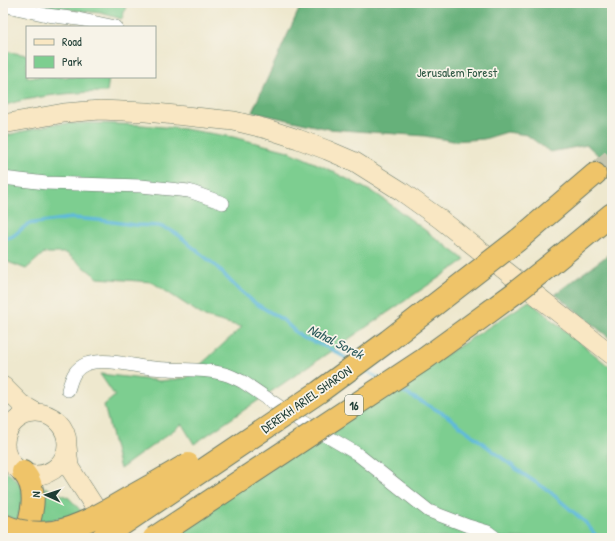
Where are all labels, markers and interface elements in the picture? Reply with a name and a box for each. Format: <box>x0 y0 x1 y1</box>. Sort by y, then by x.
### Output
legend <box>26 26 156 78</box>
text: Road <box>62 33 82 50</box>
text: Park <box>62 53 82 70</box>
park label: Jerusalem Forest <box>417 63 498 81</box>
water label: Nahal Sorek <box>305 319 368 364</box>
street label: DEREKH ARIEL SHARON <box>257 361 355 437</box>
road number: 16 <box>345 395 363 415</box>
north arrow <box>26 475 66 515</box>
text: N <box>29 491 43 498</box>

